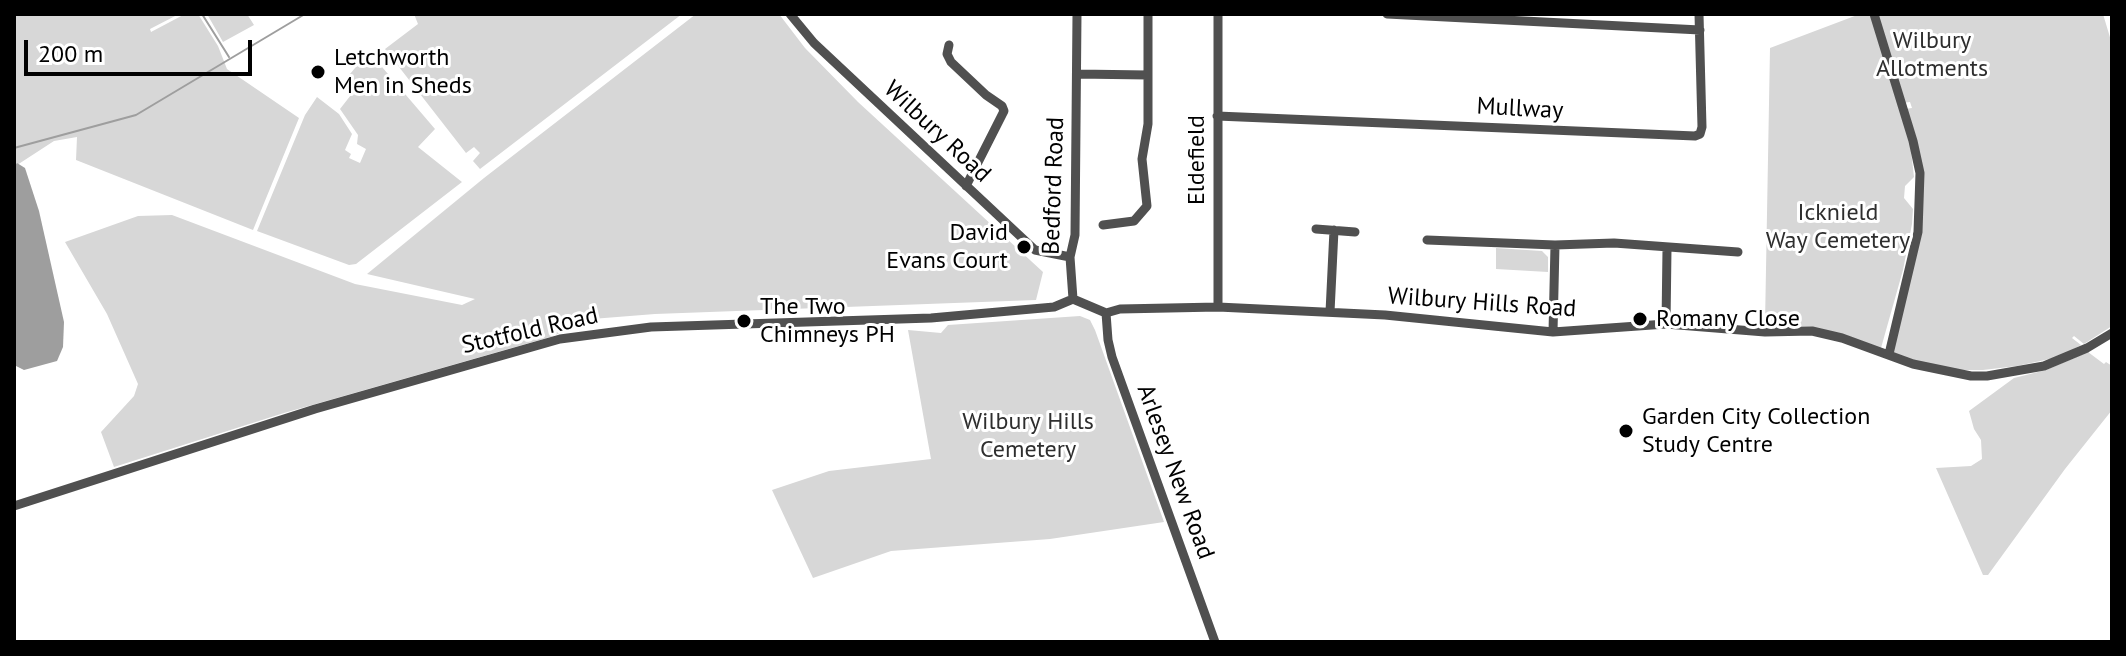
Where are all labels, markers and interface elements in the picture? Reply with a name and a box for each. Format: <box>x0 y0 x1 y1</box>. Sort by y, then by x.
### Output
scale bar <box>28 24 256 74</box>
park label: Wilbury Allotments <box>1876 27 1988 83</box>
text: 200 m <box>38 38 103 69</box>
place label: Letchworth Men in Sheds <box>334 44 472 100</box>
marker: Letchworth Men in Sheds <box>309 63 327 81</box>
street label: Wilbury Road <box>878 75 996 189</box>
street label: Mullway <box>1476 92 1564 126</box>
street label: Eldefield <box>1183 115 1211 205</box>
street label: Bedford Road <box>1037 117 1071 255</box>
park label: Icknield Way Cemetery <box>1766 199 1910 255</box>
place label: David Evans Court <box>886 219 1008 275</box>
marker: David Evans Court <box>1015 238 1033 256</box>
street label: Wilbury Hills Road <box>1387 282 1577 324</box>
place label: The Two Chimneys PH <box>760 293 895 349</box>
street label: Stotfold Road <box>459 301 601 361</box>
place label: Romany Close <box>1656 305 1800 333</box>
marker: Romany Close <box>1631 310 1649 328</box>
marker: The Two Chimneys PH <box>735 312 753 330</box>
street label: Arlesey New Road <box>1130 381 1220 563</box>
place label: Garden City Collection Study Centre <box>1642 403 1870 459</box>
park label: Wilbury Hills Cemetery <box>962 408 1094 464</box>
marker: Garden City Collection Study Centre <box>1617 422 1635 440</box>

